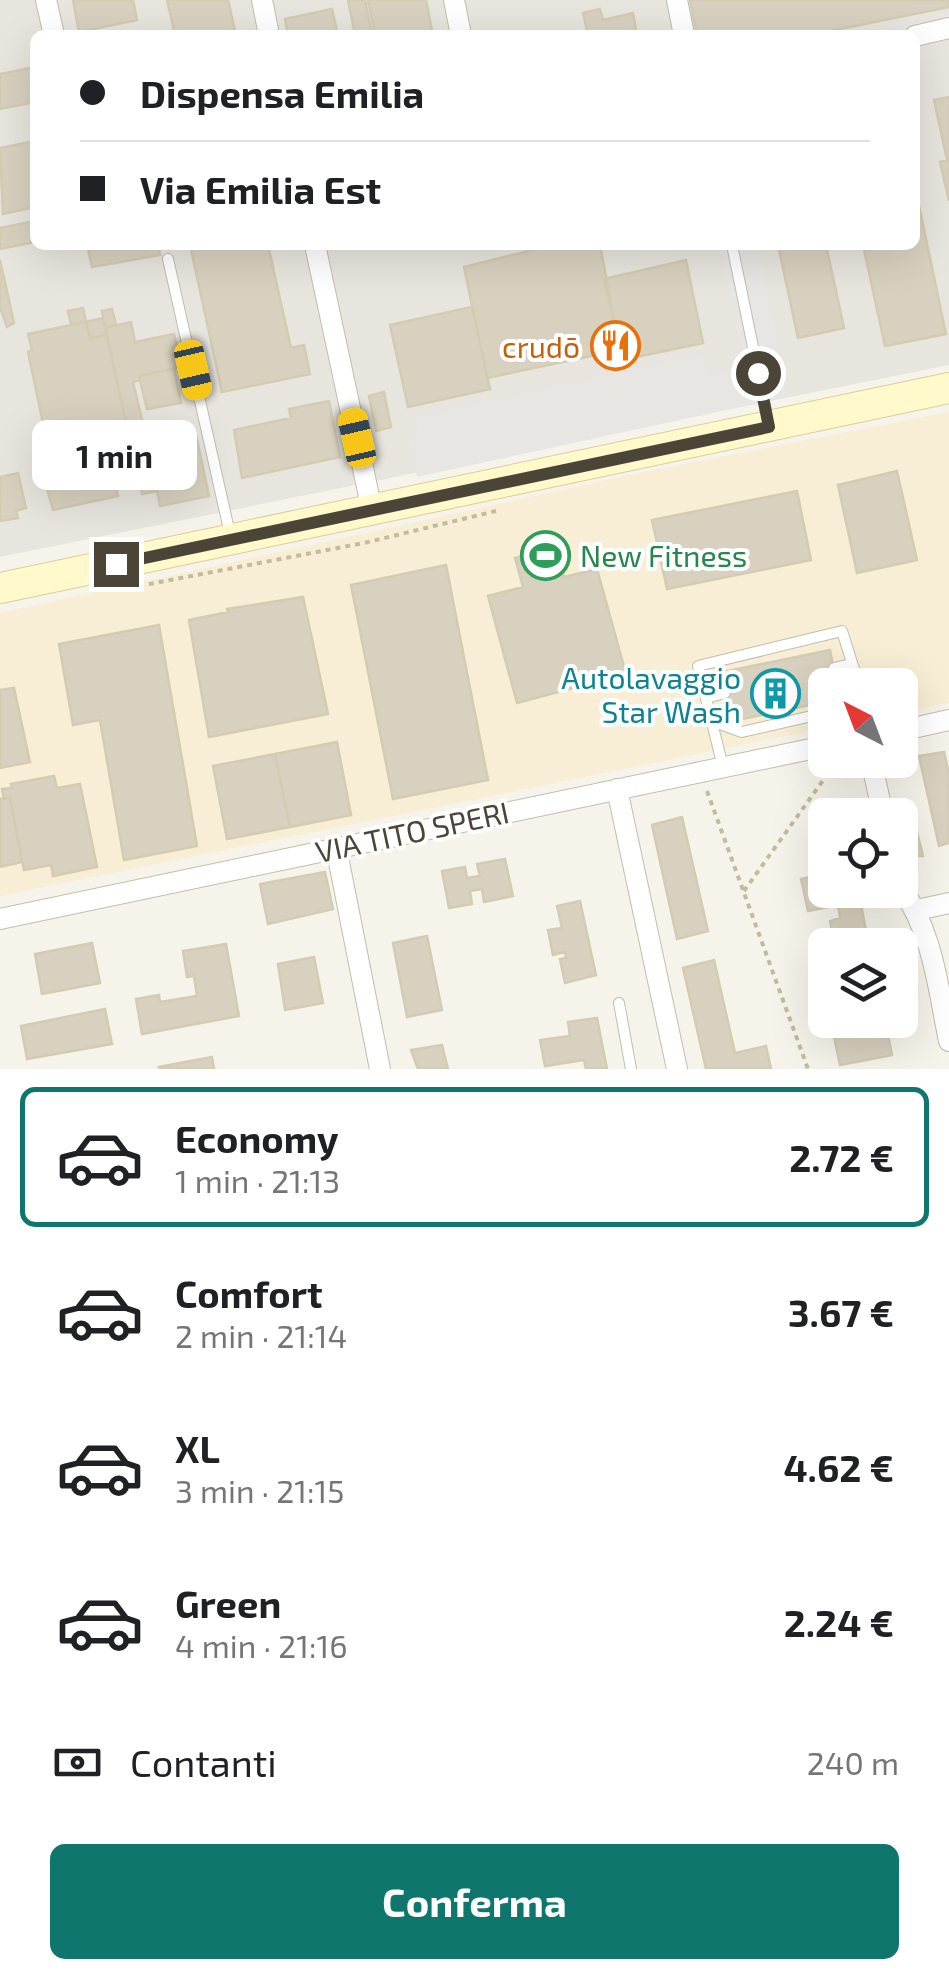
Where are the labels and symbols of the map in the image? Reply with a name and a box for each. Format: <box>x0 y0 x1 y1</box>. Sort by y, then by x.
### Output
restaurant icon: crudō <box>589 320 641 372</box>
place label: crudō <box>502 328 580 364</box>
car <box>172 337 214 403</box>
route start <box>736 351 781 396</box>
car <box>336 405 378 471</box>
callout: 1 min <box>34 419 198 489</box>
sports icon: New Fitness <box>519 529 571 581</box>
place label: New Fitness <box>580 537 747 573</box>
route end <box>94 542 139 587</box>
place label: Autolavaggio Star Wash <box>561 659 741 729</box>
building icon: Autolavaggio Star Wash <box>750 668 802 720</box>
north arrow <box>808 668 918 778</box>
street label: VIA TITO SPERI <box>312 793 512 869</box>

